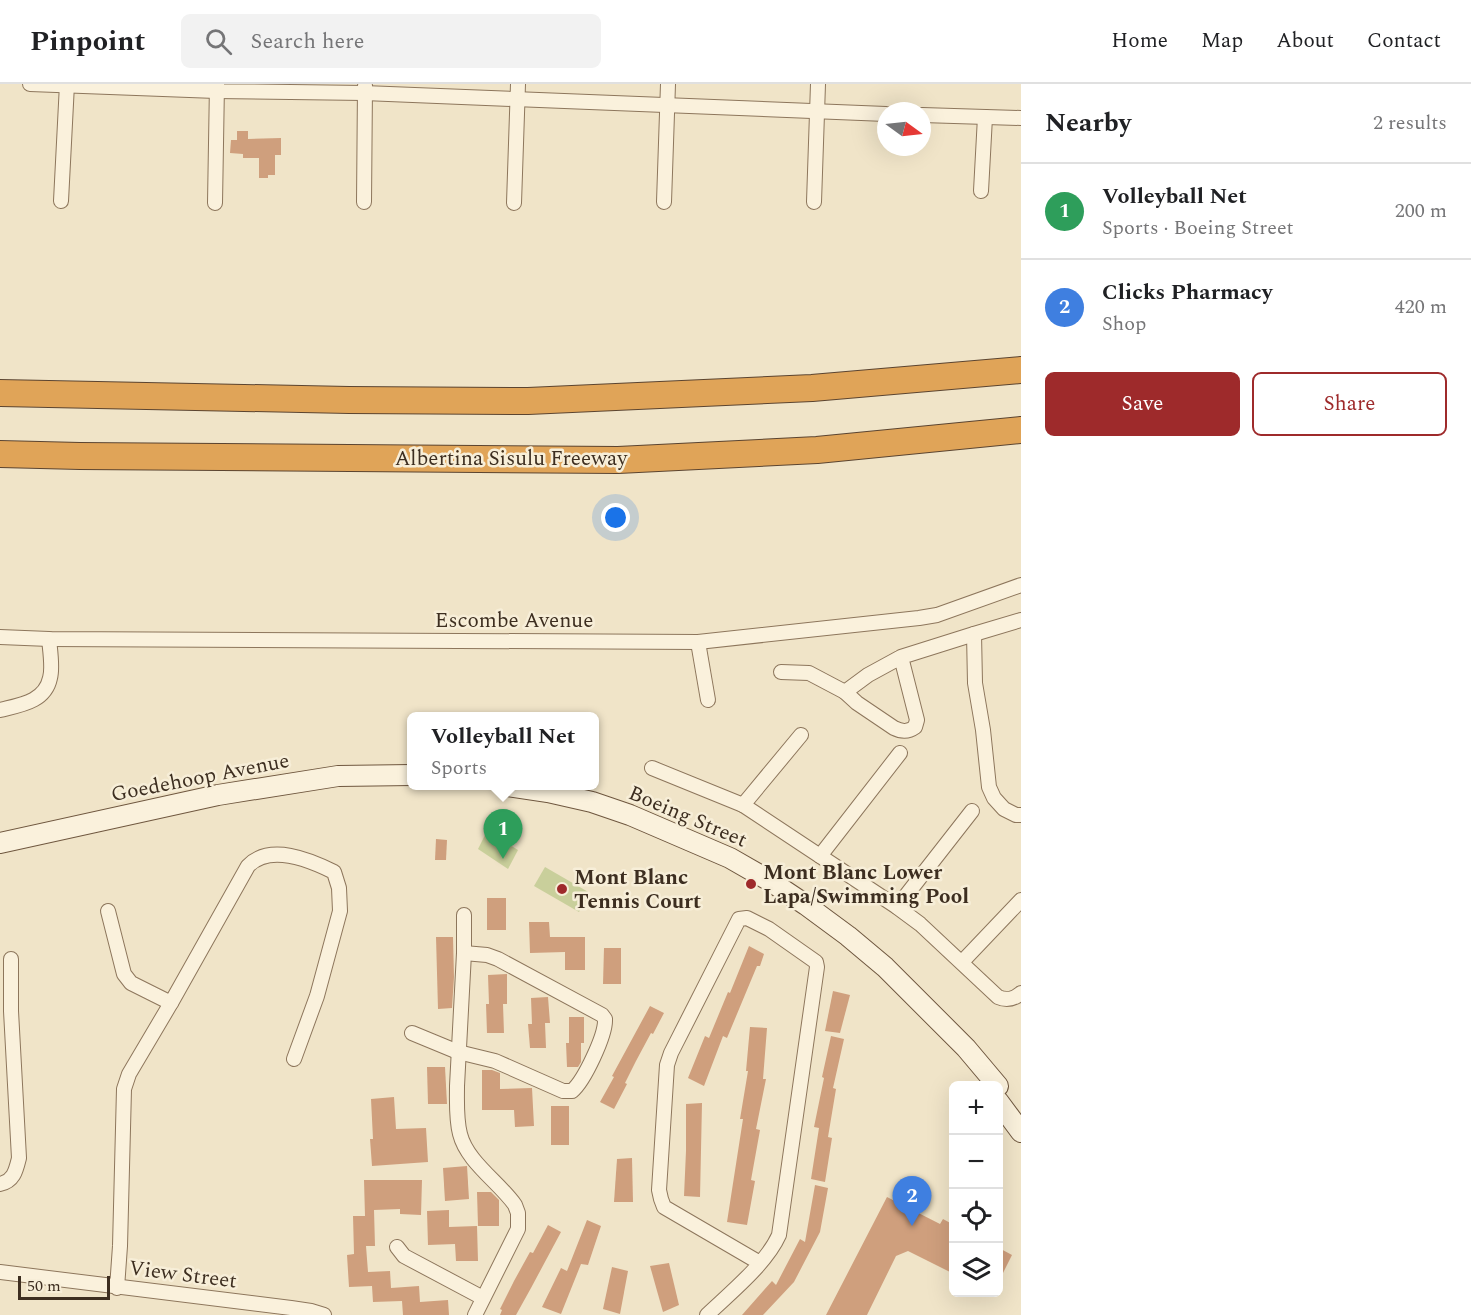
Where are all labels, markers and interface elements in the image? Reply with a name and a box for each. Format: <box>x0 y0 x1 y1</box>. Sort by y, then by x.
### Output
search box <box>181 14 601 68</box>
text: Pinpoint <box>30 20 145 63</box>
icon: search <box>202 25 235 58</box>
text: Search here <box>250 25 364 58</box>
text: Home <box>1111 25 1168 57</box>
text: Map <box>1201 25 1243 57</box>
text: About <box>1276 25 1334 57</box>
text: Contact <box>1367 25 1441 57</box>
north arrow <box>877 102 931 156</box>
text: Nearby <box>1045 103 1131 143</box>
text: 2 results <box>1373 108 1447 138</box>
text: Volleyball Net <box>1102 180 1247 213</box>
text: 1 <box>1059 196 1070 226</box>
text: 200 m <box>1395 196 1447 226</box>
text: Sports · Boeing Street <box>1102 213 1294 243</box>
text: Clicks Pharmacy <box>1102 276 1273 309</box>
text: 2 <box>1059 292 1070 322</box>
text: 420 m <box>1395 292 1447 322</box>
text: Shop <box>1102 309 1146 339</box>
button: Save <box>1045 372 1240 436</box>
button: Share <box>1252 372 1447 436</box>
street label: Albertina Sisulu Freeway <box>395 443 628 475</box>
your location <box>601 503 630 532</box>
street label: Escombe Avenue <box>435 605 593 637</box>
popup <box>407 712 599 790</box>
text: Volleyball Net <box>431 720 575 753</box>
street label: Goedehoop Avenue <box>108 745 292 811</box>
text: Sports <box>431 753 487 783</box>
street label: Boeing Street <box>623 778 752 856</box>
pin: 1 <box>484 810 522 859</box>
place label: Mont Blanc Lower Lapa/Swimming Pool <box>763 857 969 913</box>
place label: Mont Blanc Tennis Court <box>574 862 701 918</box>
marker: Mont Blanc Lower Lapa/Swimming Pool <box>744 877 758 891</box>
marker: Mont Blanc Tennis Court <box>555 882 569 896</box>
map controls <box>949 1081 1003 1297</box>
button: + <box>949 1081 1003 1135</box>
button: − <box>949 1135 1003 1189</box>
pin: 2 <box>892 1176 932 1226</box>
button: locate <box>949 1189 1003 1243</box>
button: layers <box>949 1243 1003 1297</box>
street label: View Street <box>127 1253 239 1297</box>
scale bar <box>18 1273 110 1300</box>
text: 50 m <box>27 1274 61 1298</box>

